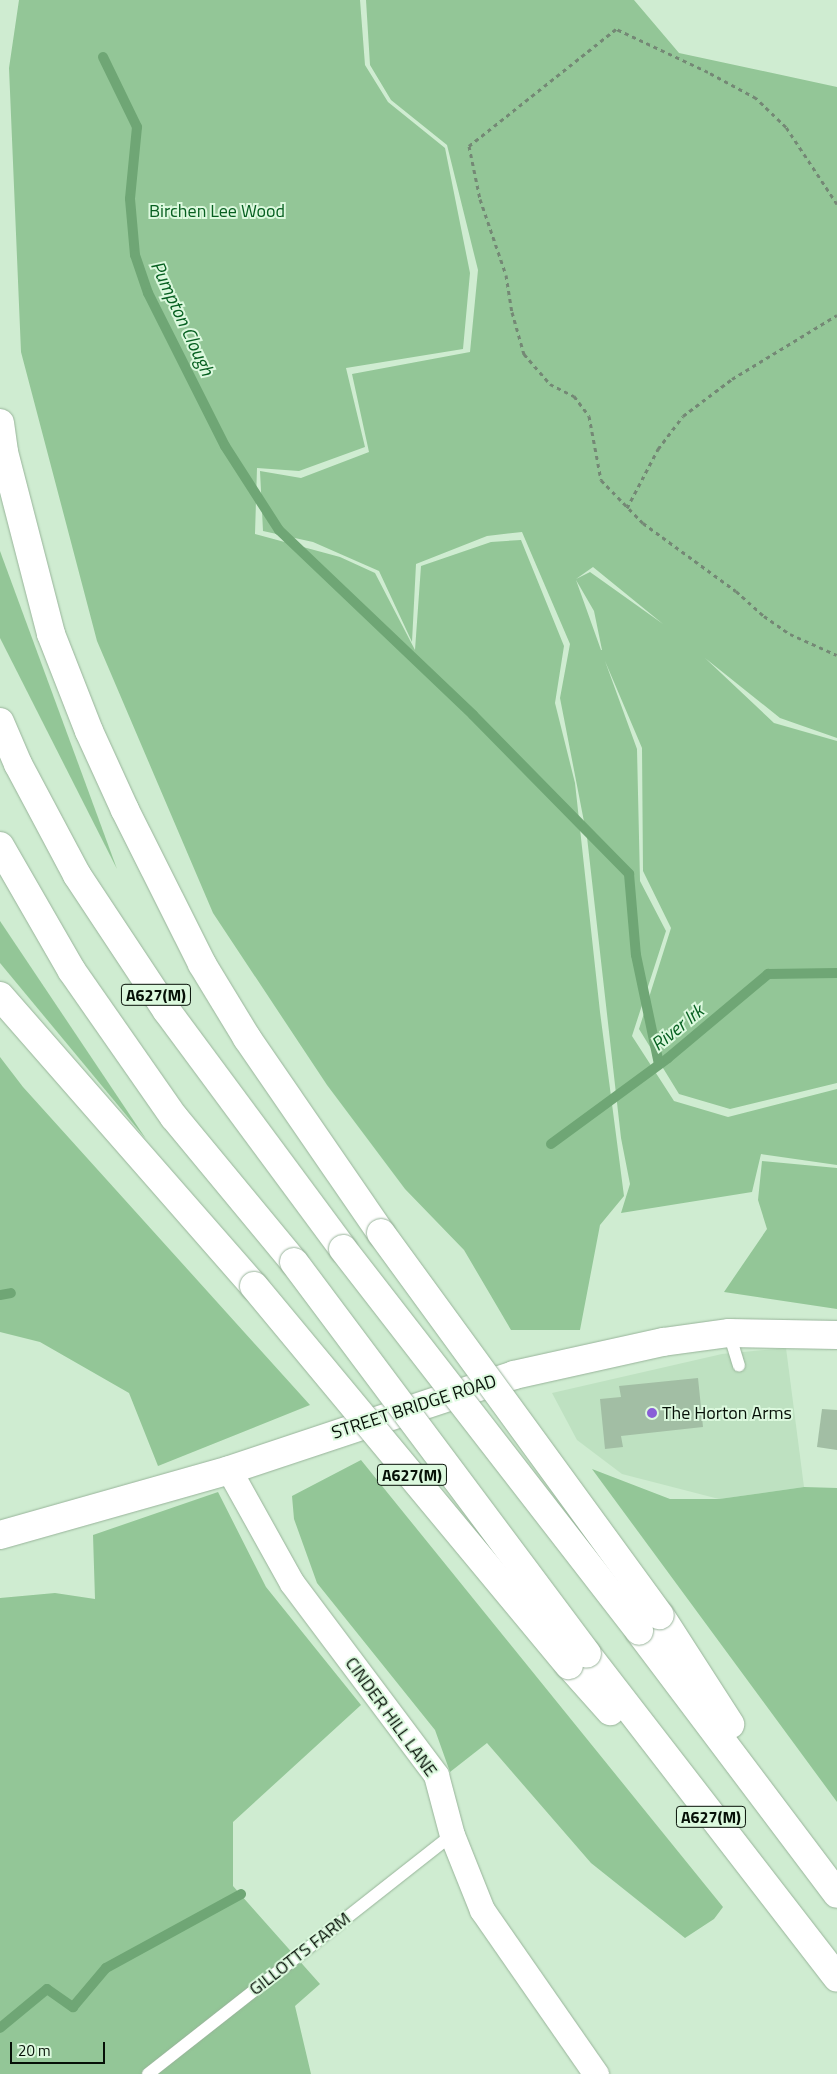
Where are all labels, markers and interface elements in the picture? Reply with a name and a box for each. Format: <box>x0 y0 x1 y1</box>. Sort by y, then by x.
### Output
park label: Birchen Lee Wood <box>149 200 285 222</box>
water label: Pumpton Clough <box>146 257 220 379</box>
road number: A627(M) <box>120 982 192 1008</box>
water label: River Irk <box>646 999 708 1055</box>
street label: STREET BRIDGE ROAD <box>329 1370 499 1444</box>
place label: The Horton Arms <box>662 1402 792 1424</box>
marker: The Horton Arms <box>646 1407 658 1419</box>
road number: A627(M) <box>376 1462 448 1488</box>
street label: CINDER HILL LANE <box>340 1653 442 1781</box>
road number: A627(M) <box>675 1804 747 1830</box>
street label: GILLOTTS FARM <box>245 1908 355 2000</box>
scale bar <box>12 2032 108 2064</box>
text: 20 m <box>18 2039 51 2062</box>

